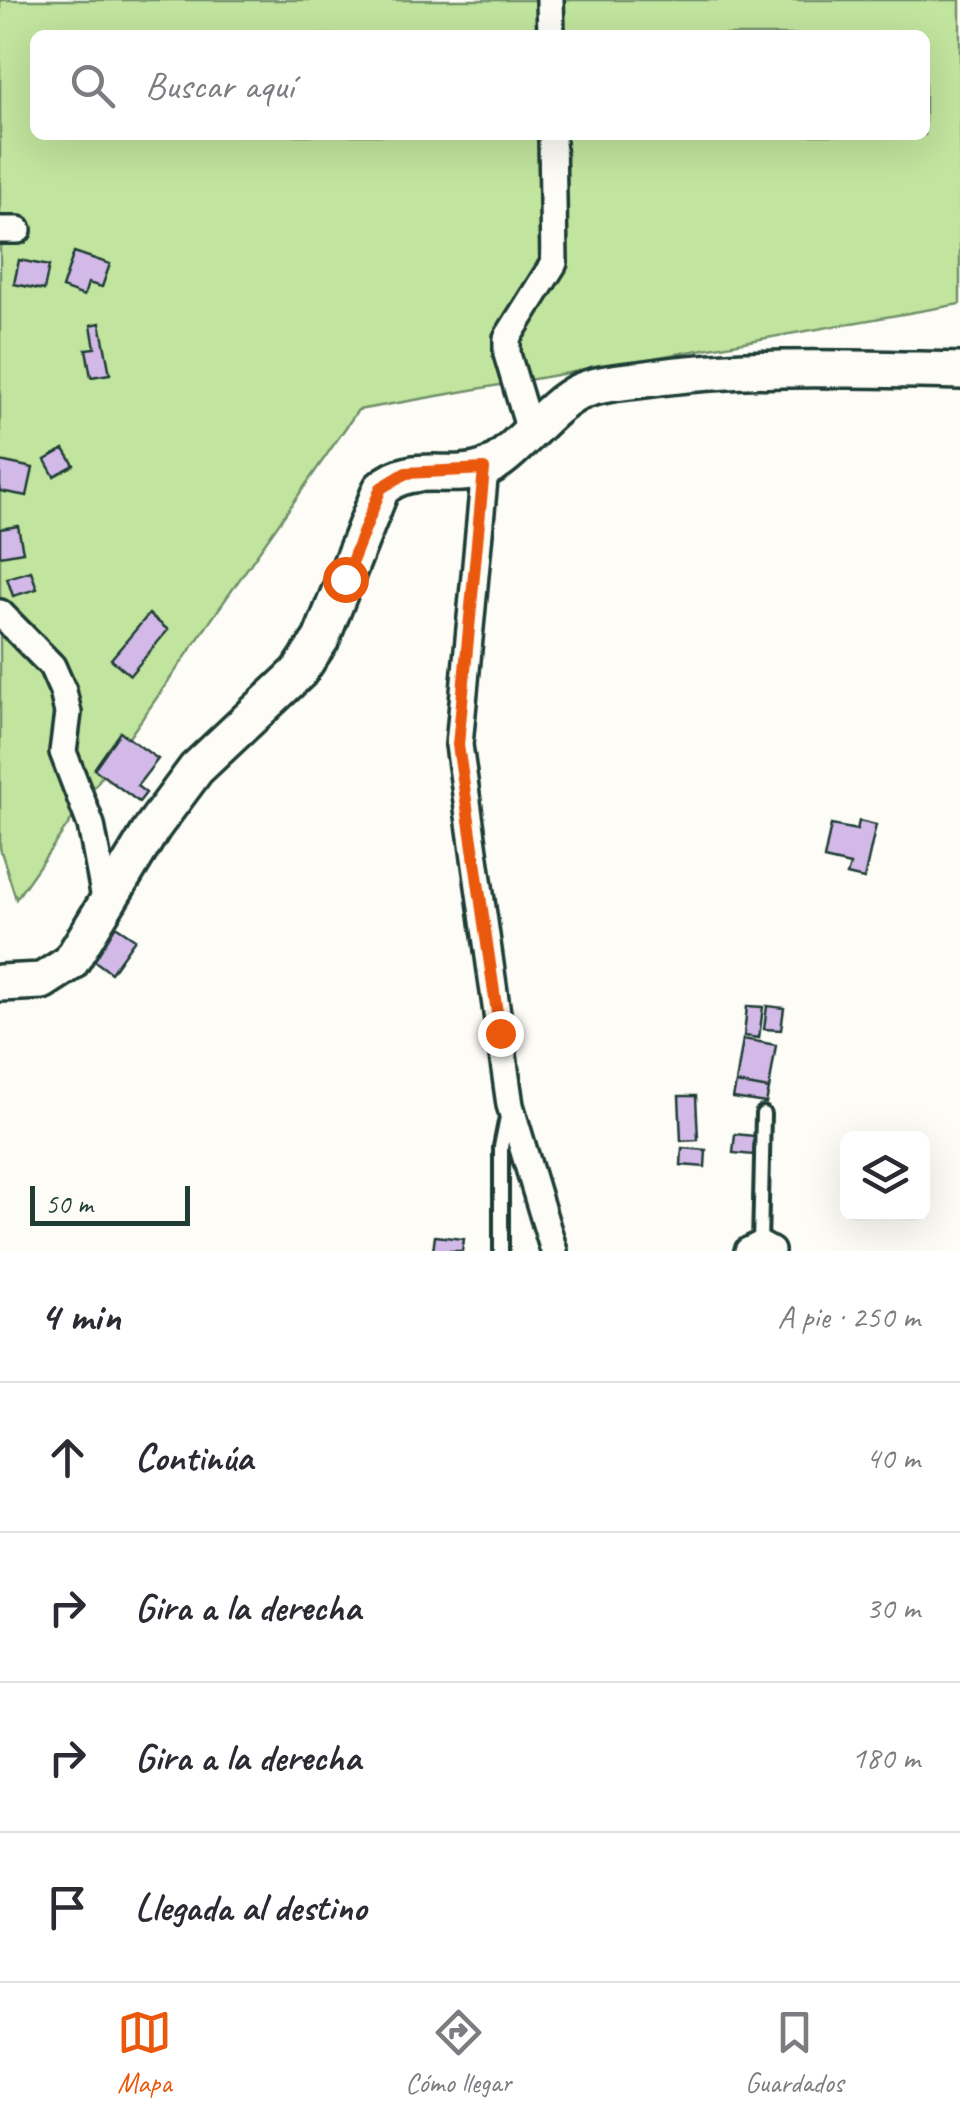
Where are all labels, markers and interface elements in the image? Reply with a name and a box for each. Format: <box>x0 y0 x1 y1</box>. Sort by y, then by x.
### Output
search box <box>30 30 930 140</box>
icon: search <box>65 58 120 113</box>
text: Buscar aquí <box>145 62 294 109</box>
route start <box>323 557 369 603</box>
route end <box>478 1011 524 1057</box>
map controls <box>840 1131 930 1221</box>
button: layers <box>840 1131 930 1221</box>
scale bar <box>30 1181 190 1226</box>
text: 50 m <box>45 1186 93 1221</box>
text: 4 min <box>40 1290 120 1343</box>
text: A pie · 250 m <box>777 1296 920 1337</box>
icon: ahead <box>40 1430 95 1485</box>
text: Continúa <box>135 1434 253 1481</box>
text: 40 m <box>866 1437 920 1478</box>
icon: right <box>40 1580 95 1635</box>
text: Gira a la derecha <box>135 1584 361 1631</box>
text: 30 m <box>866 1587 920 1628</box>
icon: right <box>40 1730 95 1785</box>
text: Gira a la derecha <box>135 1734 361 1781</box>
text: 180 m <box>851 1737 920 1778</box>
icon: arrive <box>40 1880 95 1935</box>
text: Llegada al destino <box>135 1884 366 1931</box>
tab: Mapa <box>117 2005 172 2100</box>
tab: Cómo llegar <box>405 2005 511 2100</box>
tab: Guardados <box>745 2005 843 2100</box>

